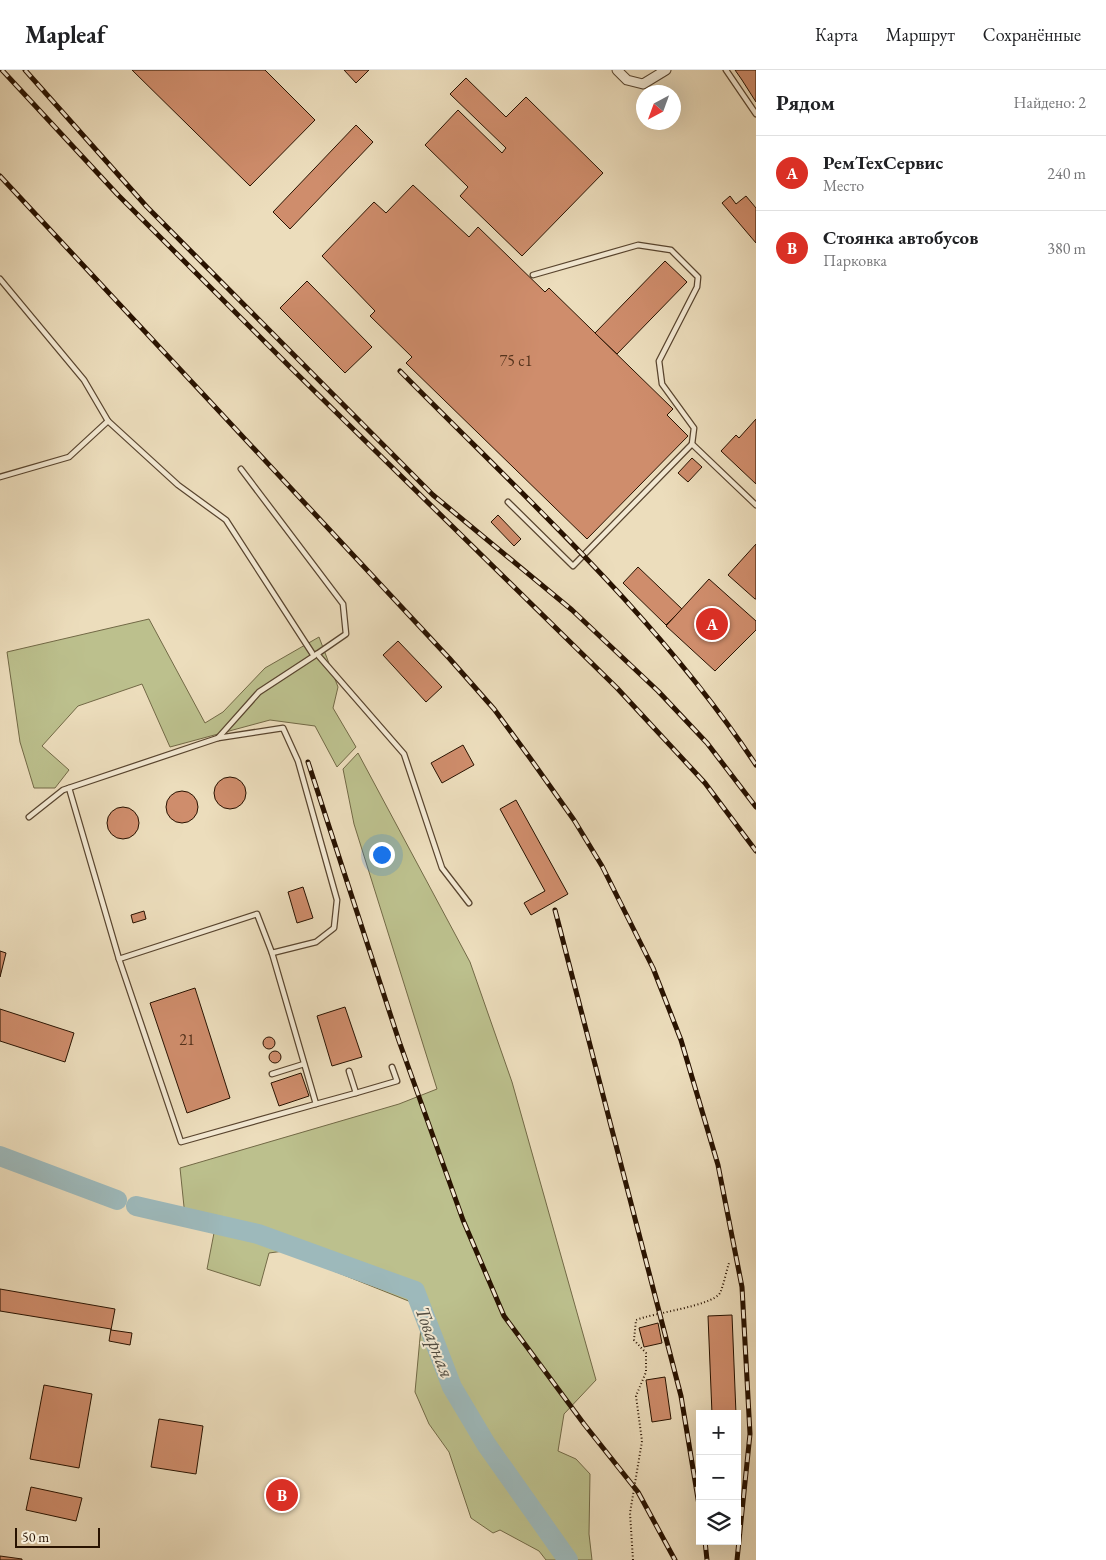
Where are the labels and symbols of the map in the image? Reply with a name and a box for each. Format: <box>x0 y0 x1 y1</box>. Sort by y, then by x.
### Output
north arrow <box>636 85 681 130</box>
house number: 75 с1 <box>500 350 532 371</box>
pin: A <box>696 605 728 643</box>
your location <box>369 842 395 868</box>
house number: 21 <box>179 1029 195 1050</box>
water label: Товарная <box>409 1302 461 1382</box>
pin: B <box>266 1476 298 1514</box>
scale bar <box>15 1525 100 1548</box>

